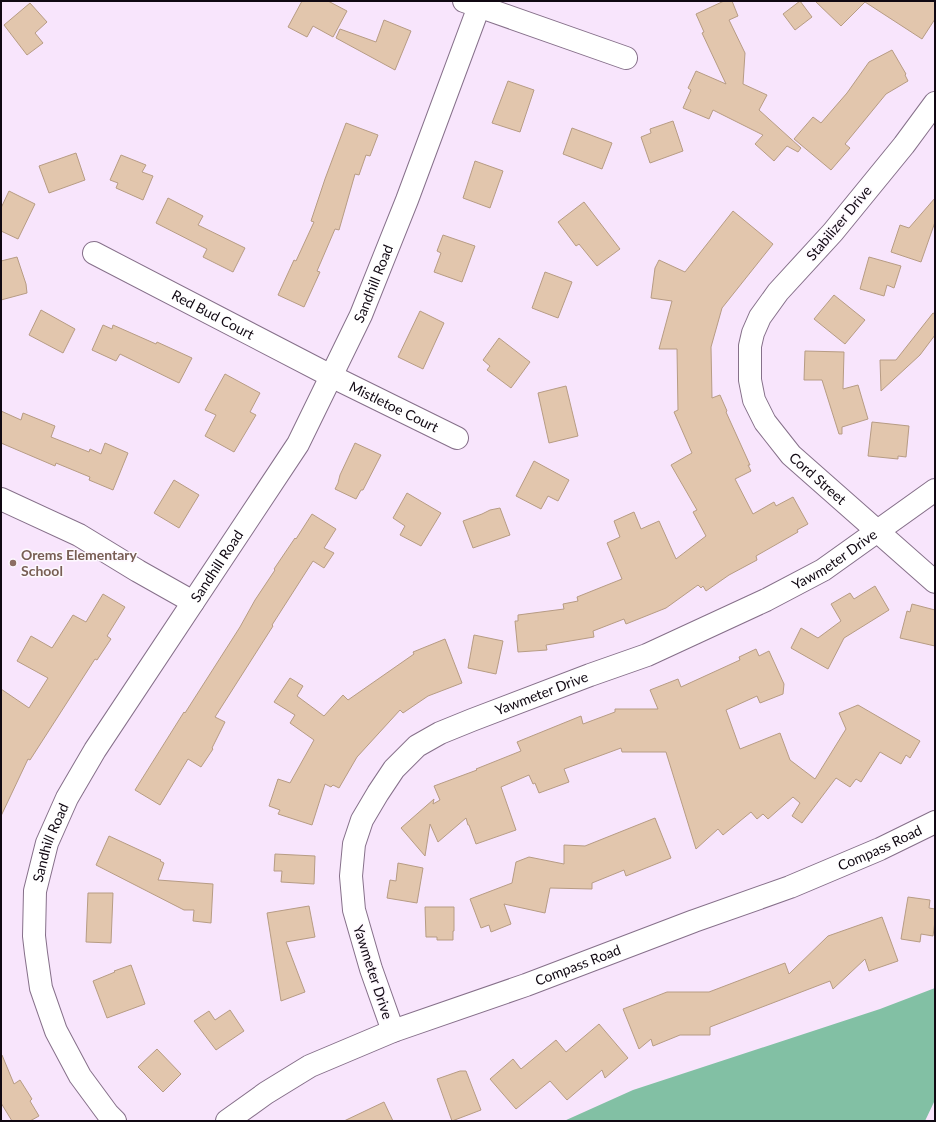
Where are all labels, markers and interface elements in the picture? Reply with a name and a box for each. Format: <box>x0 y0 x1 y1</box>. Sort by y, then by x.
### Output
street label: Stabilizer Drive <box>802 182 875 264</box>
street label: Sandhill Road <box>350 242 396 325</box>
street label: Red Bud Court <box>169 286 257 343</box>
street label: Mistletoe Court <box>347 377 441 436</box>
street label: Cord Street <box>786 448 850 508</box>
street label: Yawmeter Drive <box>789 525 880 593</box>
street label: Sandhill Road <box>187 527 246 605</box>
place label: Orems Elementary School <box>21 546 137 579</box>
marker: Orems Elementary School <box>8 558 18 568</box>
street label: Yawmeter Drive <box>493 668 590 718</box>
street label: Sandhill Road <box>29 800 72 884</box>
street label: Compass Road <box>835 821 924 874</box>
street label: Yawmeter Drive <box>350 923 397 1021</box>
street label: Compass Road <box>533 941 623 989</box>

